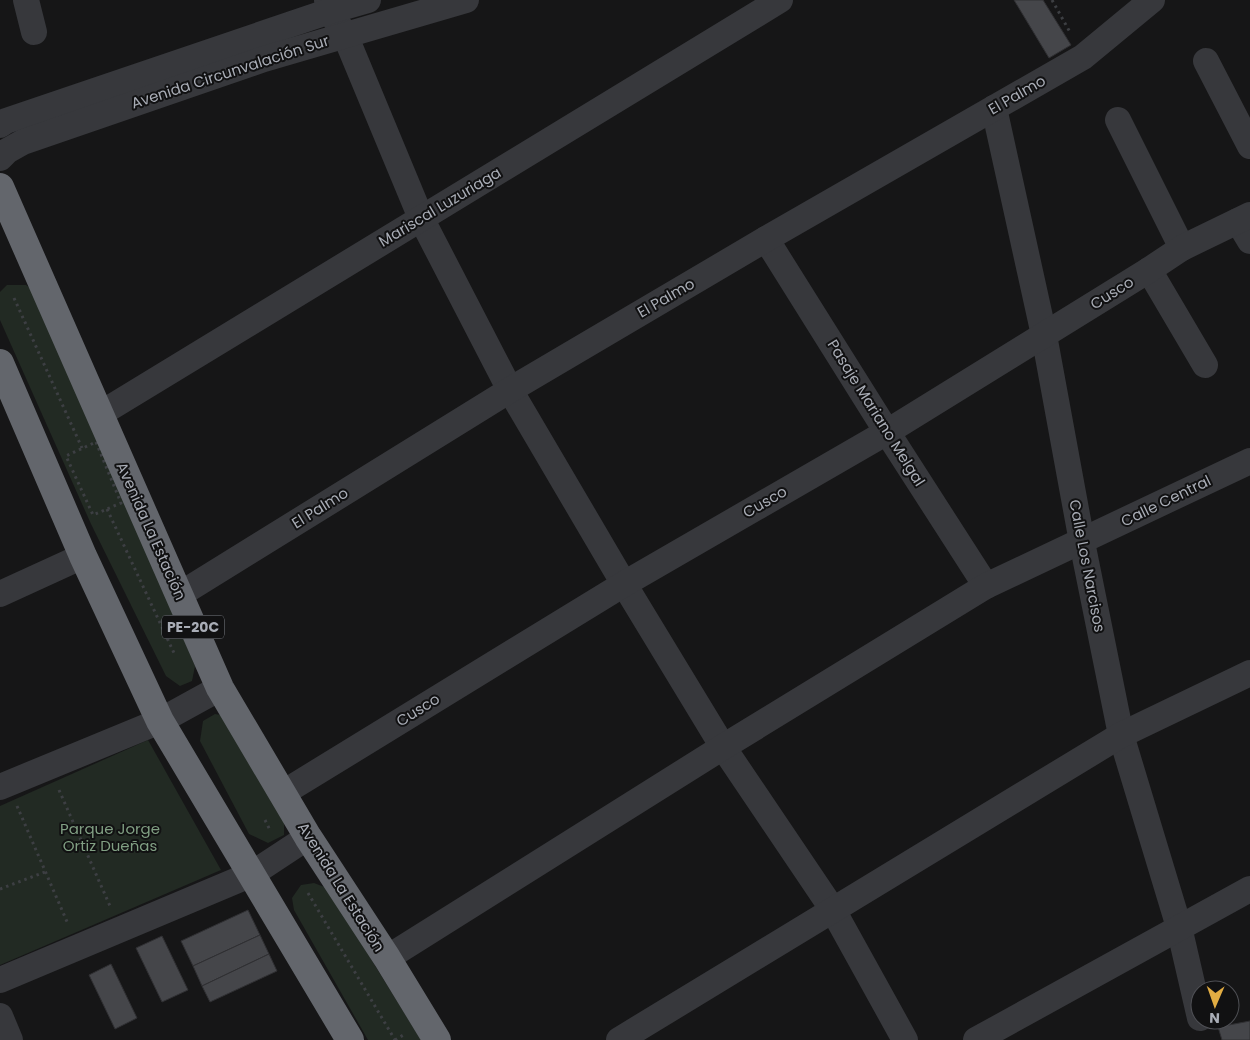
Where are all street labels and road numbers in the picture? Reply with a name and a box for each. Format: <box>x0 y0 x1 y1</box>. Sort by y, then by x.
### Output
street label: Avenida Circunvalación Sur <box>128 29 332 113</box>
street label: El Palmo <box>984 70 1049 119</box>
street label: Mariscal Luzuriaga <box>375 162 505 251</box>
street label: Cusco <box>1086 271 1138 314</box>
street label: El Palmo <box>633 273 698 322</box>
street label: Pasaje Mariano Melgal <box>823 335 930 490</box>
street label: Avenida La Estación <box>112 458 191 603</box>
street label: Calle Central <box>1117 470 1214 531</box>
street label: Cusco <box>739 481 791 523</box>
street label: El Palmo <box>287 482 352 533</box>
street label: Calle Los Narcisos <box>1064 498 1111 634</box>
road number: PE-20C <box>162 616 224 638</box>
street label: Cusco <box>392 688 444 731</box>
street label: Avenida La Estación <box>293 818 390 956</box>

